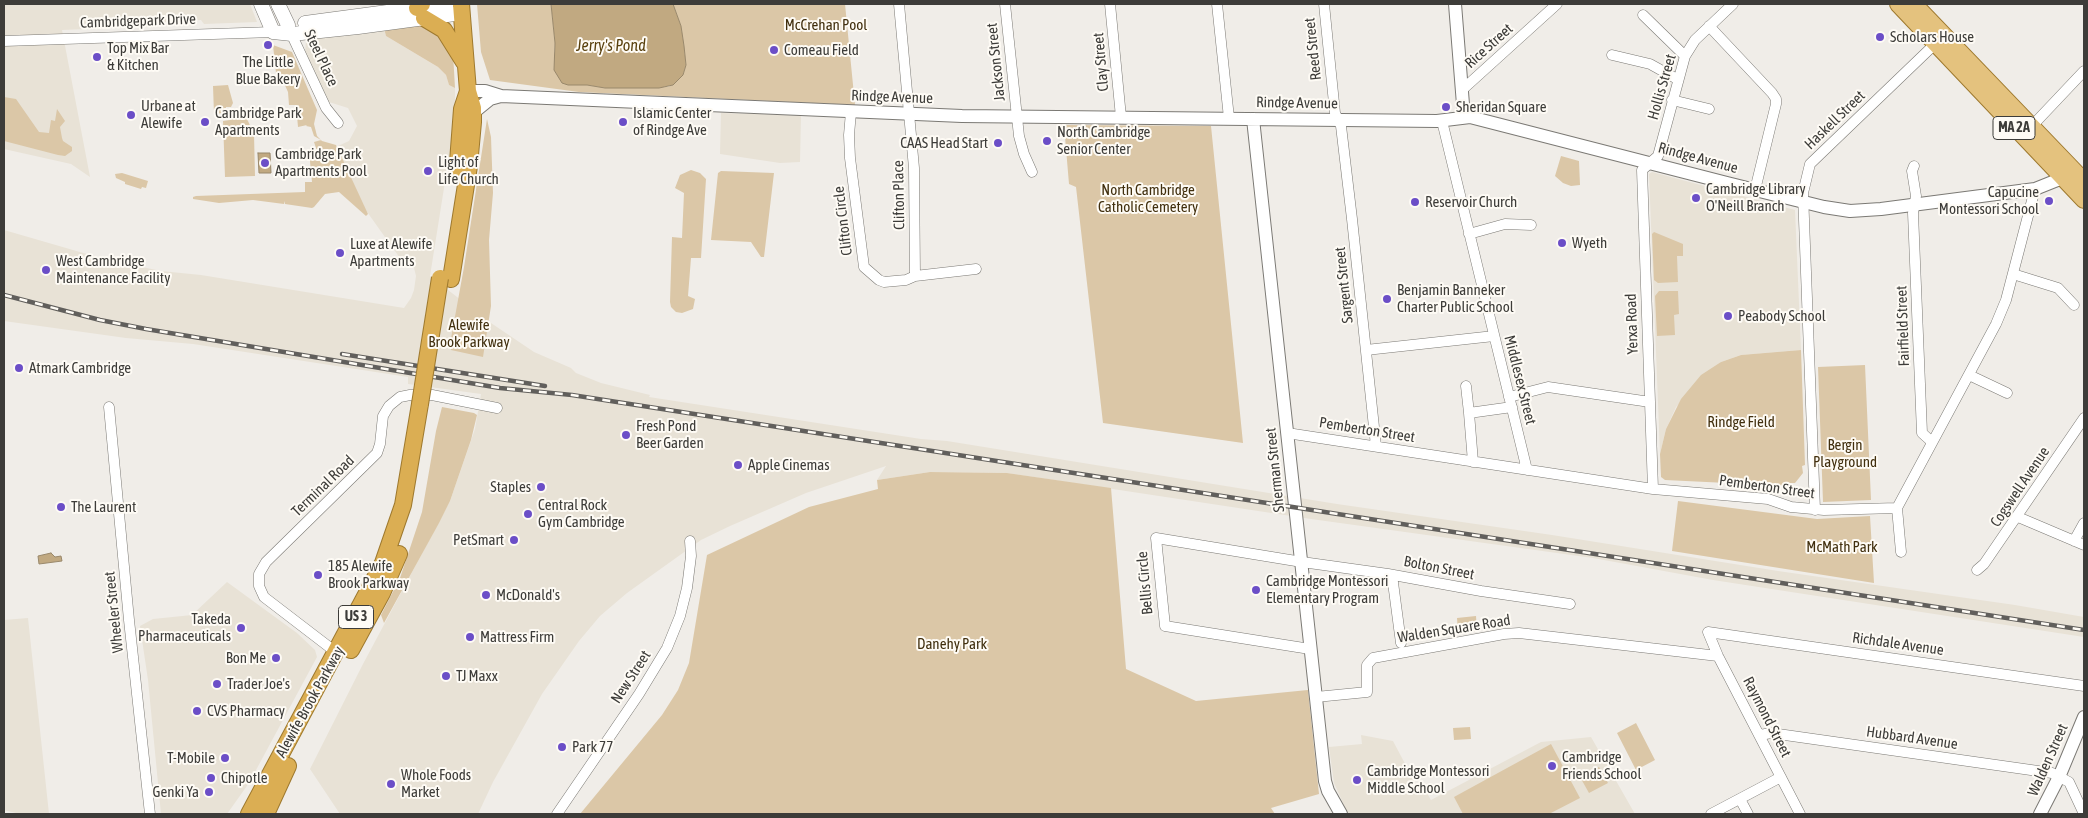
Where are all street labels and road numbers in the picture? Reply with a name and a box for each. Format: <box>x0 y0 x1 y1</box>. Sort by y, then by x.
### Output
street label: Cambridgepark Drive <box>80 10 196 32</box>
street label: Reed Street <box>1301 17 1325 81</box>
street label: Rice Street <box>1461 20 1517 72</box>
street label: Jackson Street <box>983 22 1009 102</box>
street label: Steel Place <box>300 27 342 89</box>
street label: Clay Street <box>1089 32 1113 92</box>
street label: Hollis Street <box>1644 52 1680 122</box>
street label: Rindge Avenue <box>851 87 933 107</box>
street label: Haskell Street <box>1801 87 1869 153</box>
street label: Rindge Avenue <box>1256 93 1338 113</box>
road number: MA 2A <box>1993 116 2035 140</box>
street label: Rindge Avenue <box>1656 139 1740 177</box>
street label: Clifton Place <box>889 160 909 230</box>
street label: Clifton Circle <box>830 185 856 257</box>
street label: Sargent Street <box>1331 246 1357 324</box>
street label: Fairfield Street <box>1893 285 1913 367</box>
street label: Yerxa Road <box>1622 293 1642 355</box>
street label: Middlesex Street <box>1500 334 1540 426</box>
street label: Pemberton Street <box>1318 414 1416 446</box>
street label: Sherman Street <box>1262 427 1288 513</box>
street label: Cogswell Avenue <box>1987 444 2053 530</box>
street label: Terminal Road <box>288 452 358 520</box>
street label: Pemberton Street <box>1718 471 1816 503</box>
street label: Bellis Circle <box>1133 551 1157 615</box>
street label: Bolton Street <box>1402 552 1476 584</box>
street label: Wheeler Street <box>101 570 127 654</box>
road number: US 3 <box>338 606 374 628</box>
street label: Walden Square Road <box>1396 611 1512 647</box>
street label: Richdale Avenue <box>1851 629 1945 659</box>
street label: Alewife Brook Parkway <box>272 643 348 761</box>
street label: New Street <box>607 647 655 707</box>
street label: Raymond Street <box>1739 674 1795 760</box>
street label: Walden Street <box>2024 721 2072 799</box>
street label: Hubbard Avenue <box>1865 723 1959 753</box>

